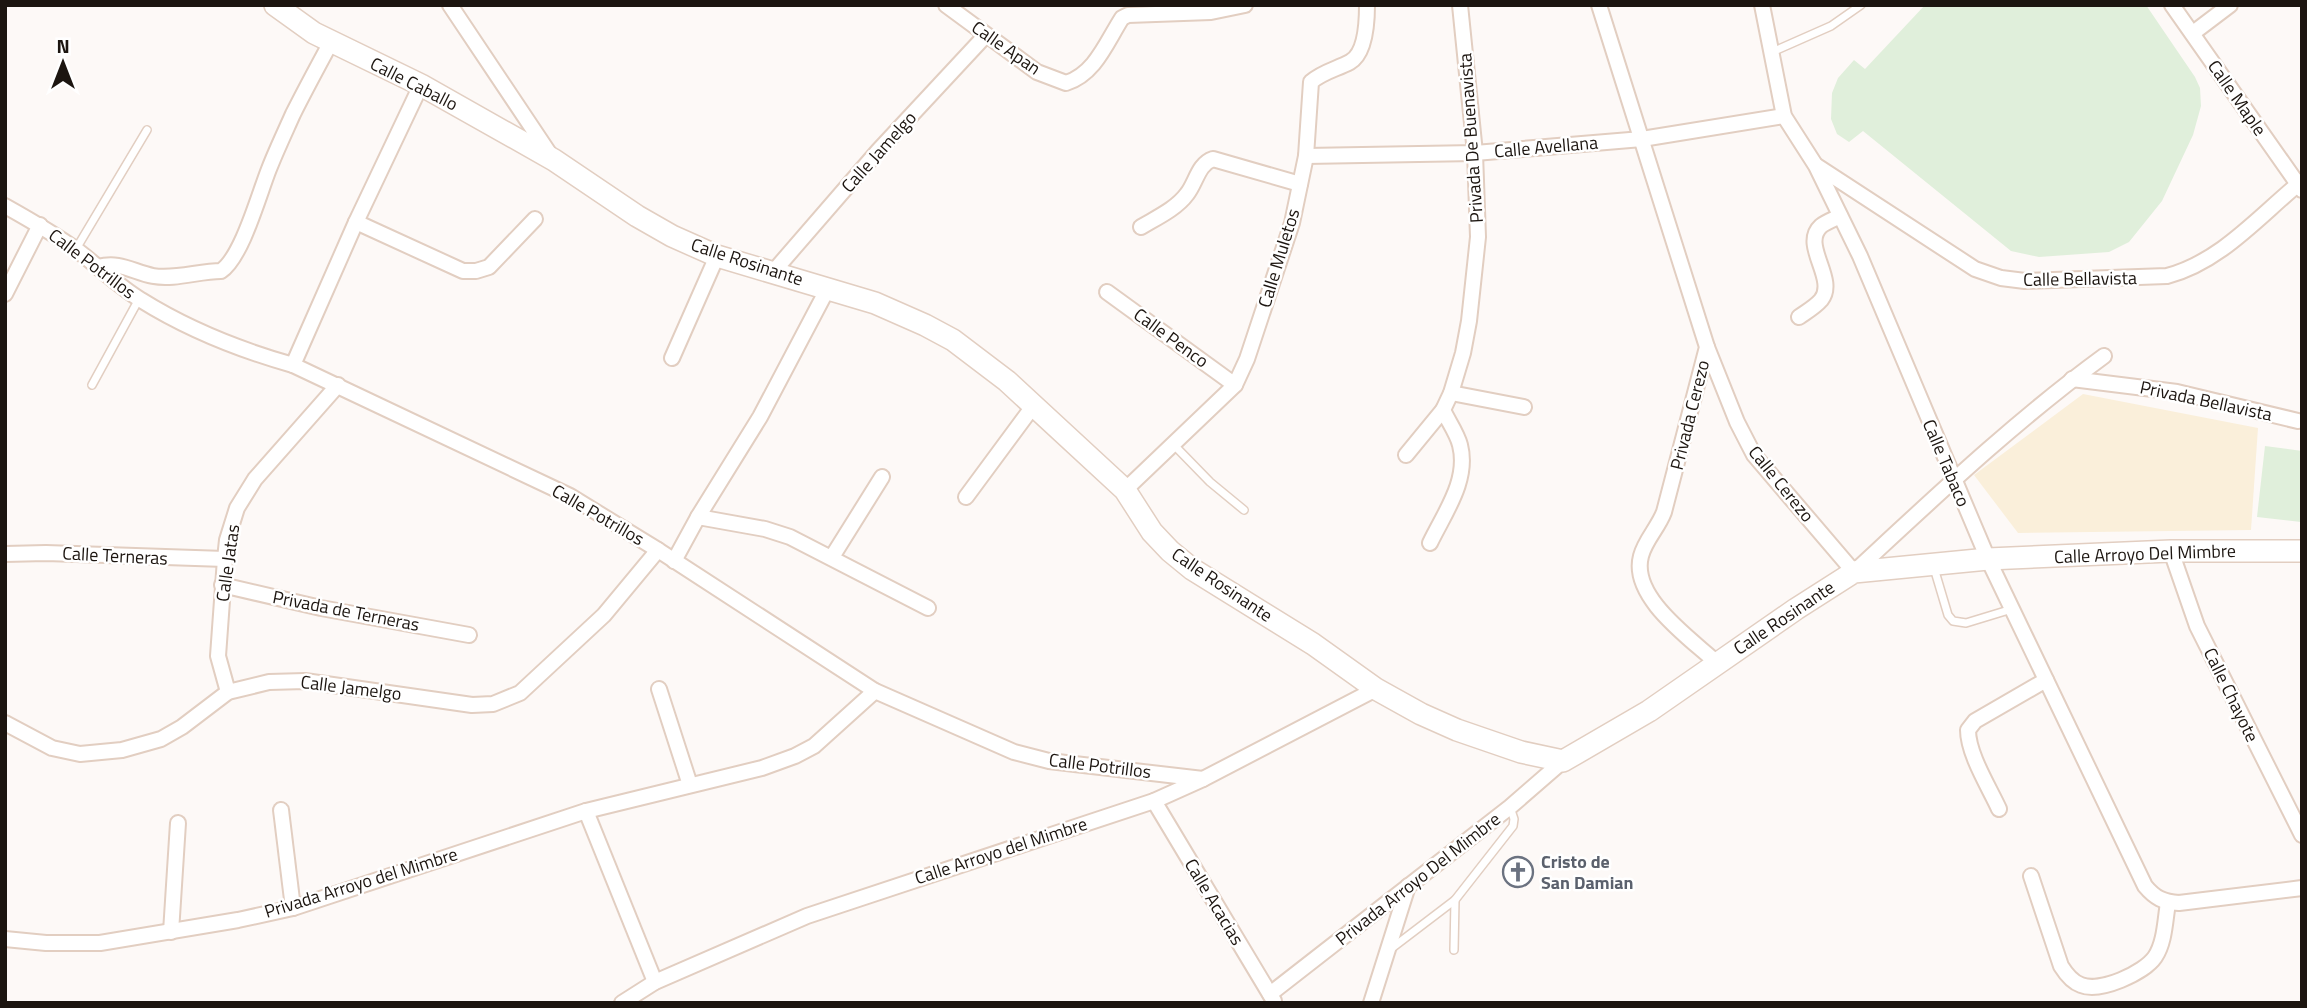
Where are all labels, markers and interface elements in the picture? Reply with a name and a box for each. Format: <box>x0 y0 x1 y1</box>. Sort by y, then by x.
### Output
street label: Calle Apan <box>966 14 1046 81</box>
north arrow <box>28 28 98 98</box>
text: N <box>56 31 70 60</box>
street label: Calle Caballo <box>366 50 463 117</box>
street label: Privada De Buenavista <box>1451 52 1490 224</box>
street label: Calle Maple <box>2201 54 2273 141</box>
street label: Calle Jamelgo <box>835 105 923 198</box>
street label: Calle Avellana <box>1493 129 1599 164</box>
street label: Calle Muletos <box>1251 205 1306 311</box>
street label: Calle Potrillos <box>43 222 142 305</box>
street label: Calle Rosinante <box>688 231 807 292</box>
street label: Calle Bellavista <box>2023 264 2137 293</box>
street label: Calle Penco <box>1128 301 1214 374</box>
street label: Privada Cerezo <box>1663 357 1716 473</box>
street label: Privada Bellavista <box>2137 373 2275 428</box>
street label: Calle Tabaco <box>1916 415 1977 511</box>
street label: Calle Cerezo <box>1742 440 1821 528</box>
street label: Calle Potrillos <box>547 477 650 552</box>
street label: Calle Jatas <box>209 522 246 603</box>
street label: Calle Arroyo Del Mimbre <box>2054 537 2236 570</box>
street label: Calle Terneras <box>62 539 169 572</box>
street label: Calle Rosinante <box>1166 541 1278 628</box>
street label: Calle Rosinante <box>1728 574 1840 661</box>
street label: Privada de Terneras <box>270 583 422 638</box>
street label: Calle Chayote <box>2197 643 2266 747</box>
street label: Calle Jamelgo <box>299 668 403 707</box>
street label: Calle Potrillos <box>1047 746 1153 785</box>
street label: Privada Arroyo Del Mimbre <box>1330 806 1506 952</box>
street label: Calle Arroyo del Mimbre <box>911 810 1091 891</box>
street label: Privada Arroyo del Mimbre <box>261 840 461 925</box>
place label: Cristo de San Damian <box>1541 848 1633 896</box>
street label: Calle Acacias <box>1178 853 1251 950</box>
church icon: Cristo de San Damian <box>1501 855 1535 889</box>

